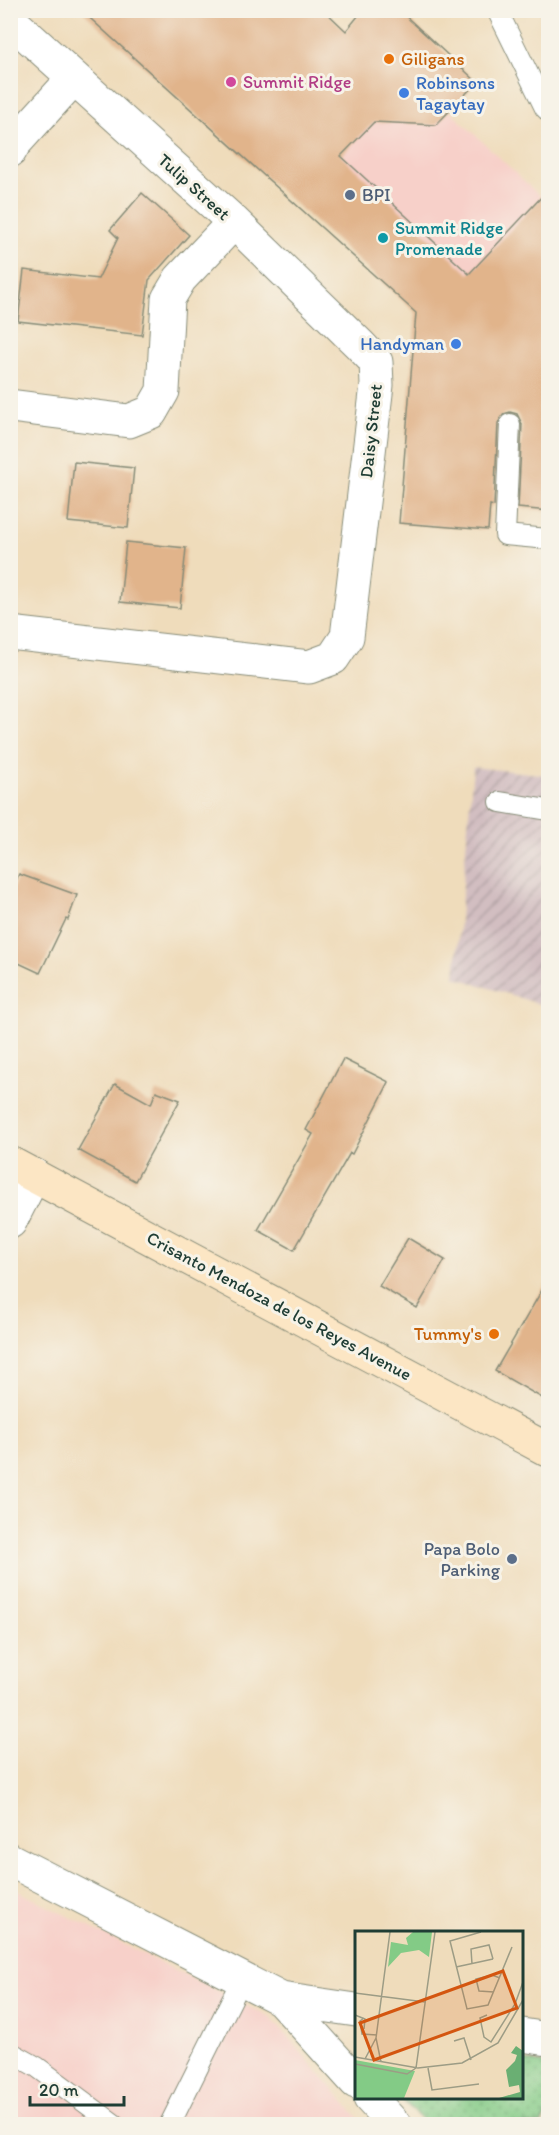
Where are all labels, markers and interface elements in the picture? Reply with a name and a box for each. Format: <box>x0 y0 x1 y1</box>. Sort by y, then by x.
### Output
place label: Giligans <box>401 48 464 70</box>
marker: Giligans <box>382 52 396 66</box>
place label: Summit Ridge <box>243 71 351 93</box>
place label: Robinsons Tagaytay <box>416 72 495 115</box>
marker: Summit Ridge <box>224 75 238 89</box>
marker: Robinsons Tagaytay <box>397 86 411 100</box>
street label: Tulip Street <box>153 149 235 225</box>
place label: BPI <box>362 184 391 206</box>
marker: BPI <box>343 188 357 202</box>
place label: Summit Ridge Promenade <box>395 217 503 260</box>
marker: Summit Ridge Promenade <box>376 231 390 245</box>
place label: Handyman <box>360 333 444 355</box>
marker: Handyman <box>449 337 463 351</box>
street label: Daisy Street <box>355 383 387 479</box>
street label: Crisanto Mendoza de los Reyes Avenue <box>143 1227 415 1385</box>
place label: Tummy's <box>414 1323 482 1345</box>
marker: Tummy's <box>487 1327 501 1341</box>
place label: Papa Bolo Parking <box>424 1538 501 1581</box>
marker: Papa Bolo Parking <box>505 1552 519 1566</box>
inset map <box>355 1931 523 2099</box>
scale bar <box>30 2069 124 2107</box>
text: 20 m <box>39 2079 79 2101</box>

